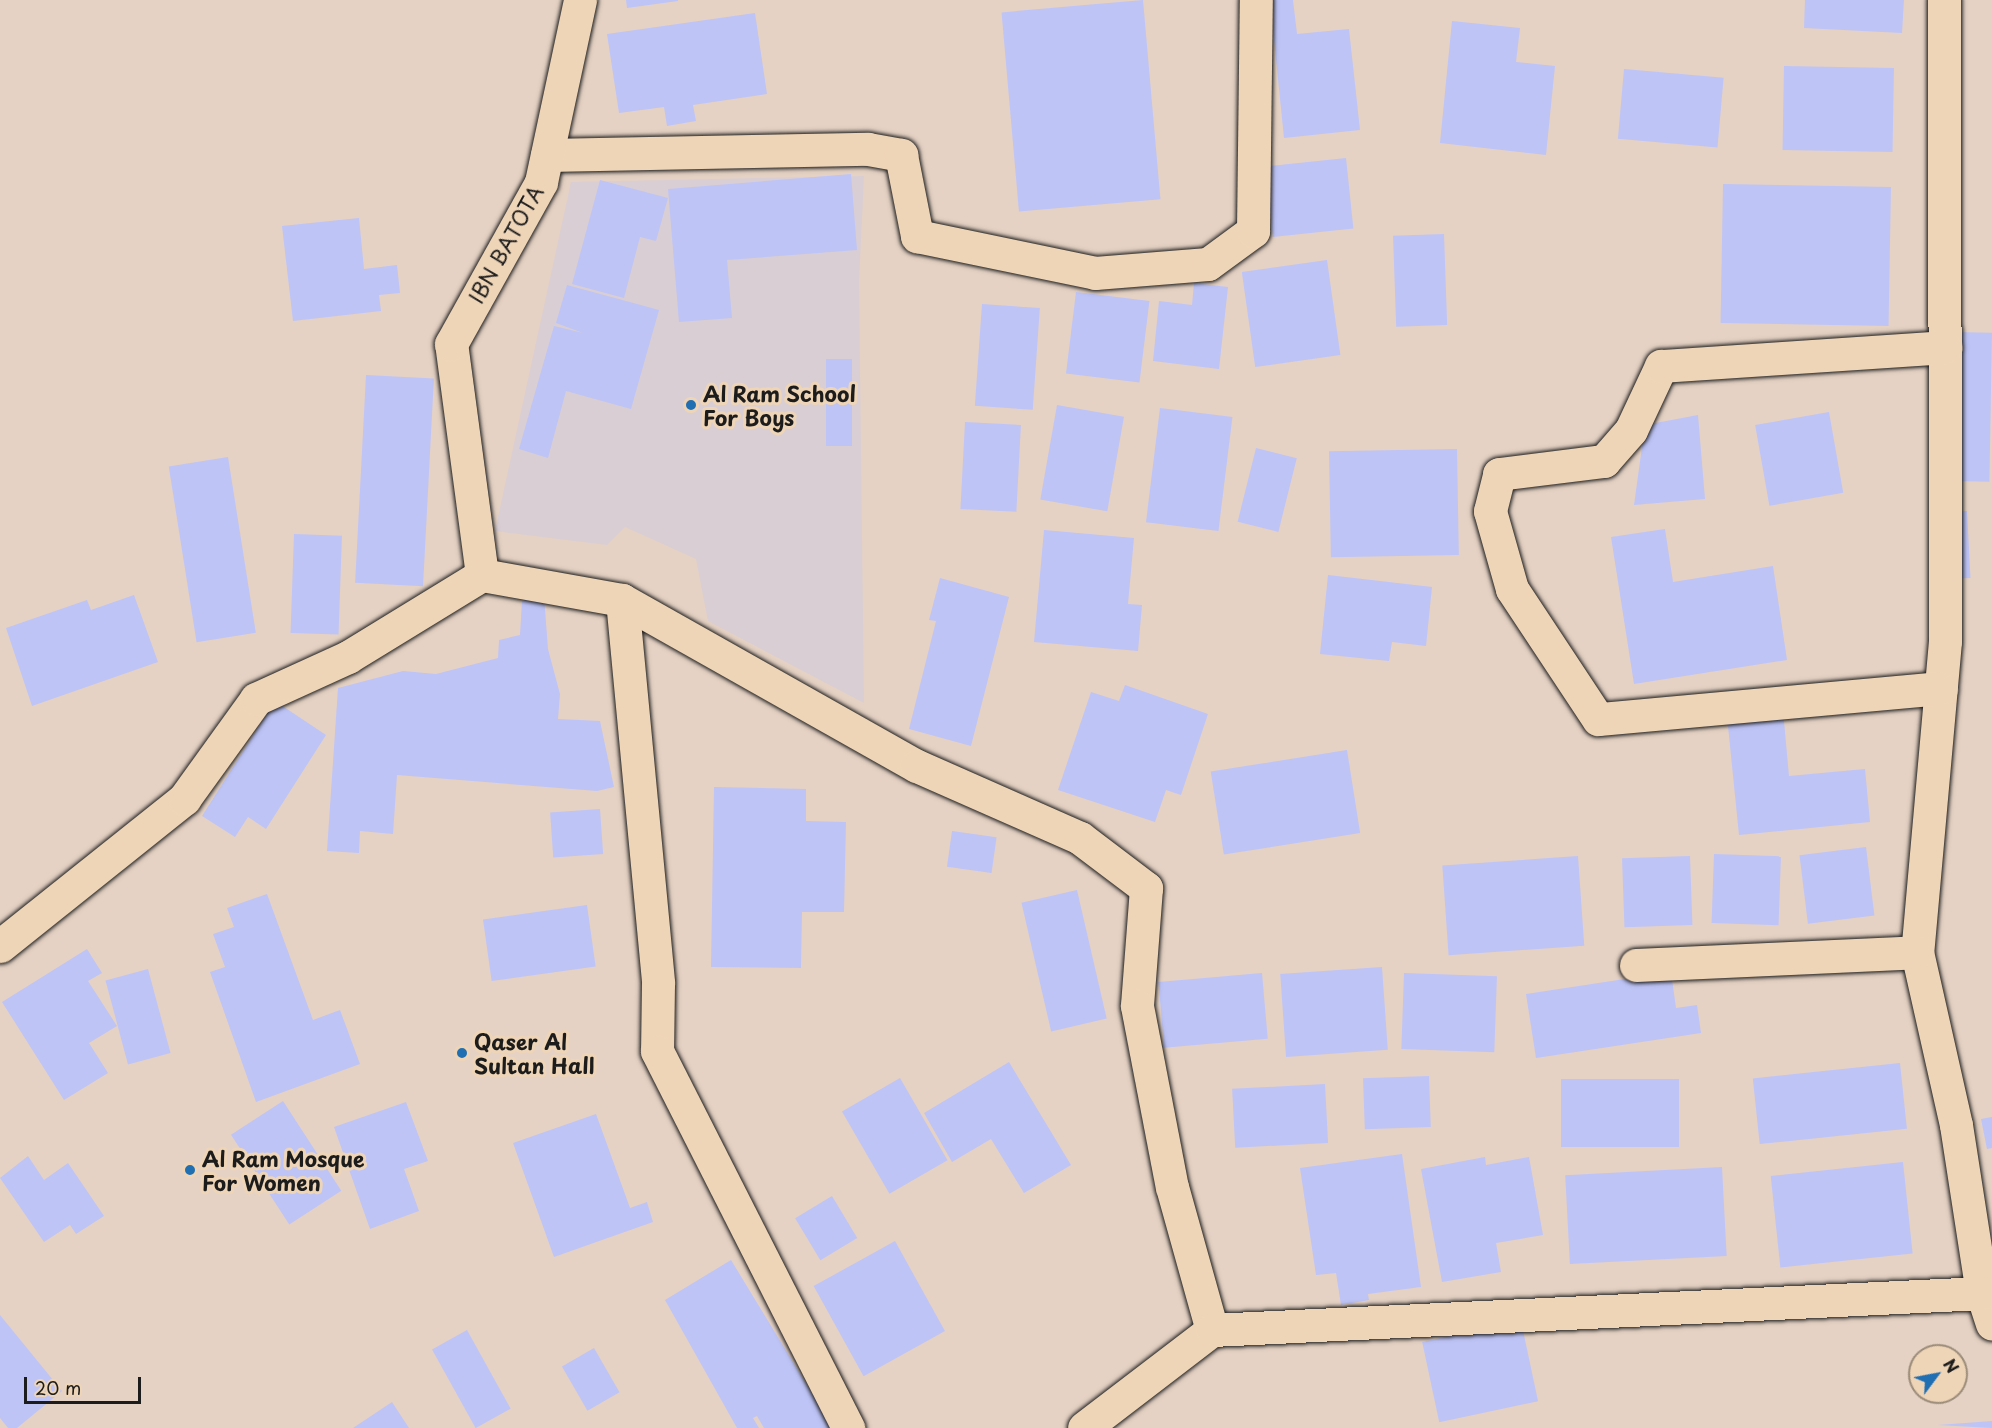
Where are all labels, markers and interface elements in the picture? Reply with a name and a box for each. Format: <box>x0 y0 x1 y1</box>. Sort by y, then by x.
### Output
street label: IBN BATOTA <box>462 181 548 307</box>
place label: Al Ram School For Boys <box>703 380 858 430</box>
marker: Al Ram School For Boys <box>684 398 698 412</box>
place label: Qaser Al Sultan Hall <box>474 1028 594 1078</box>
marker: Qaser Al Sultan Hall <box>455 1046 469 1060</box>
place label: Al Ram Mosque For Women <box>202 1145 367 1195</box>
marker: Al Ram Mosque For Women <box>183 1163 197 1177</box>
north arrow <box>1908 1344 1968 1404</box>
text: N <box>1938 1354 1965 1377</box>
scale bar <box>27 1365 144 1403</box>
text: 20 m <box>35 1374 81 1401</box>

